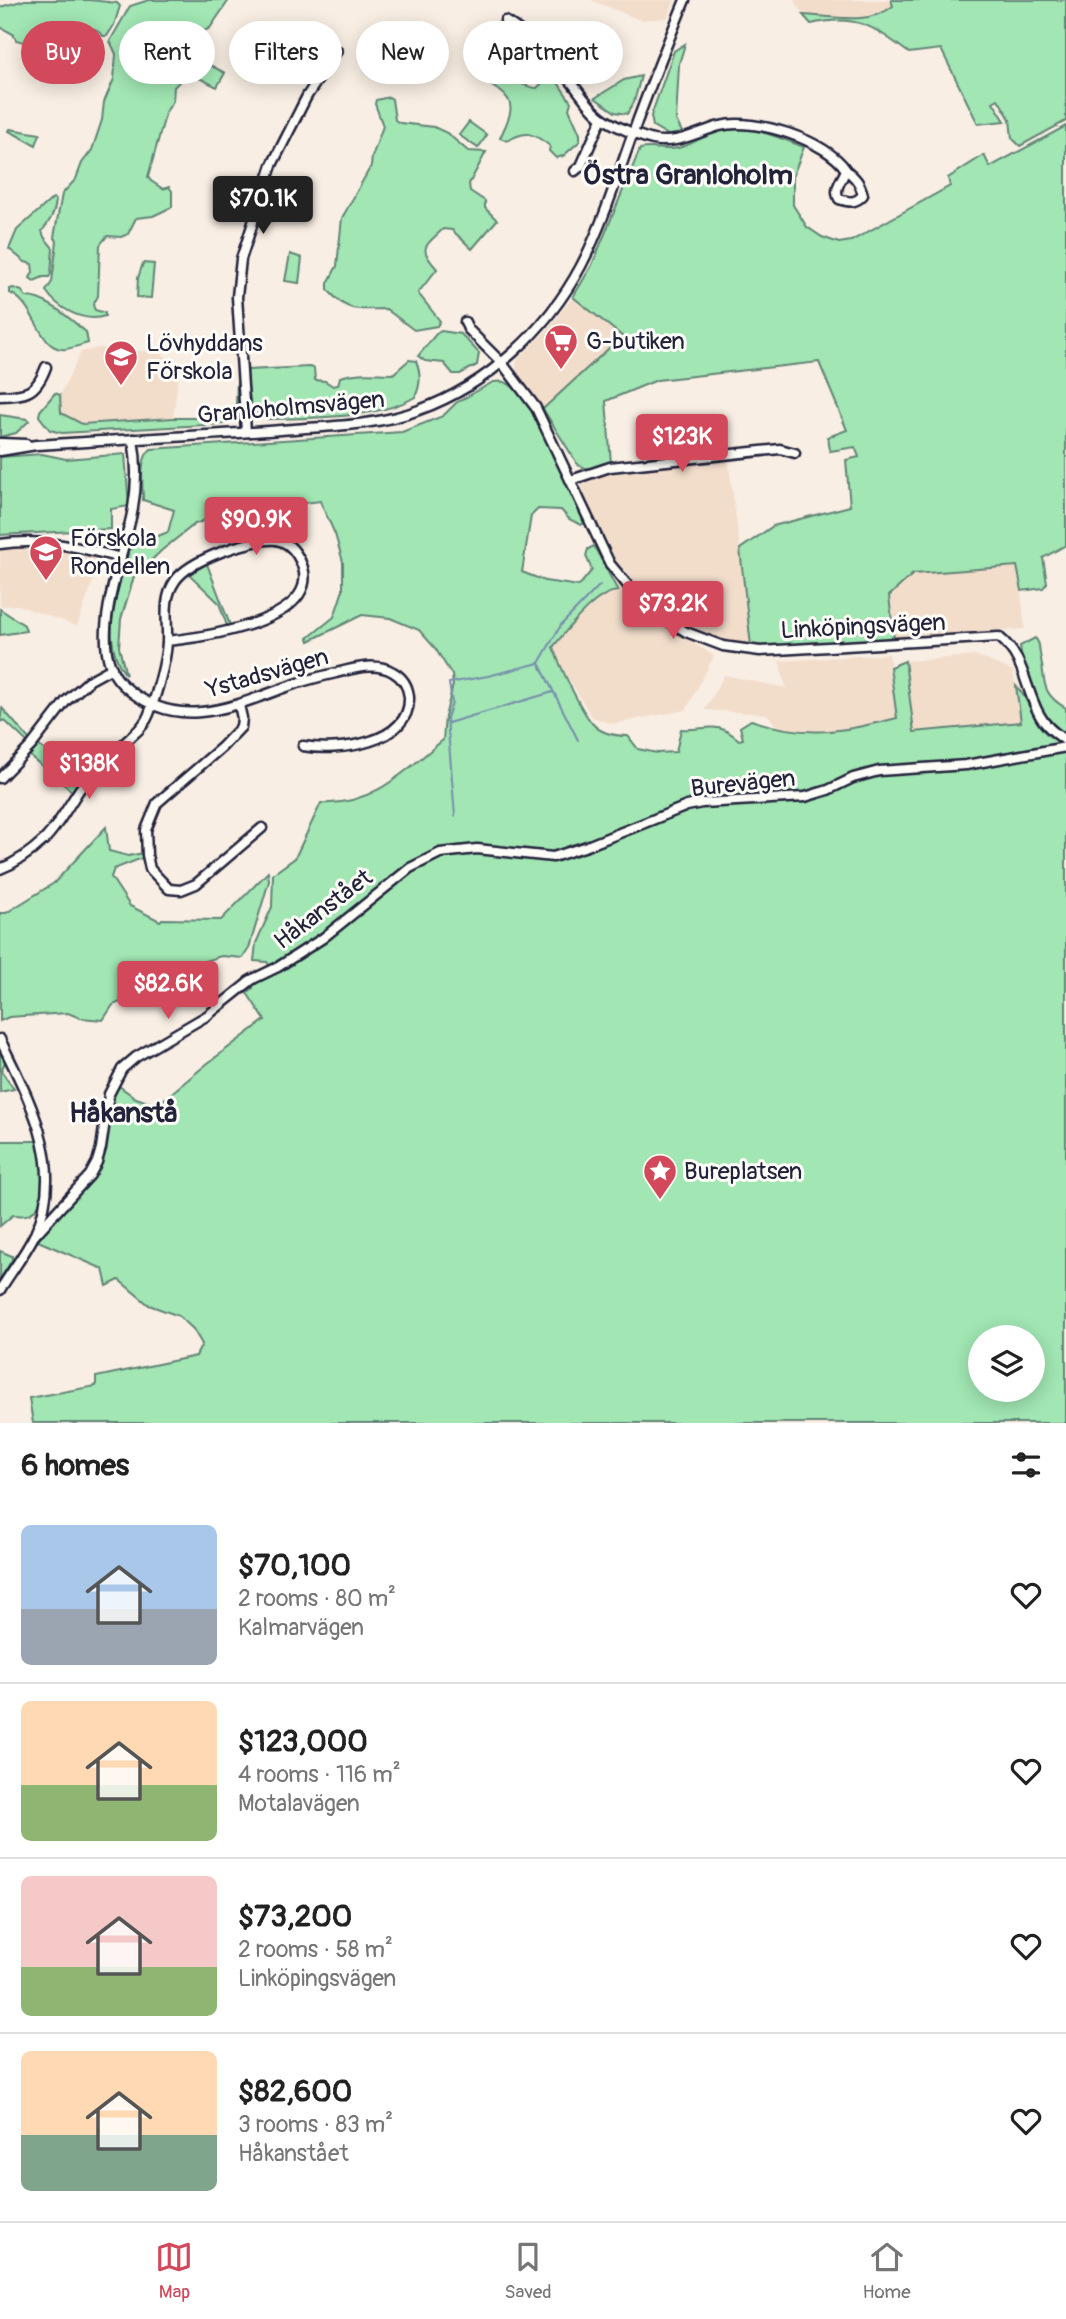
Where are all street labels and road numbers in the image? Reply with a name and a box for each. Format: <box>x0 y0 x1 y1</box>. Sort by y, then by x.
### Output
street label: Granloholmsvägen <box>196 385 386 430</box>
street label: Linköpingsvägen <box>780 608 946 645</box>
street label: Ystadsvägen <box>202 642 332 705</box>
street label: Burevägen <box>689 764 797 803</box>
street label: Håkanstået <box>268 863 378 956</box>

